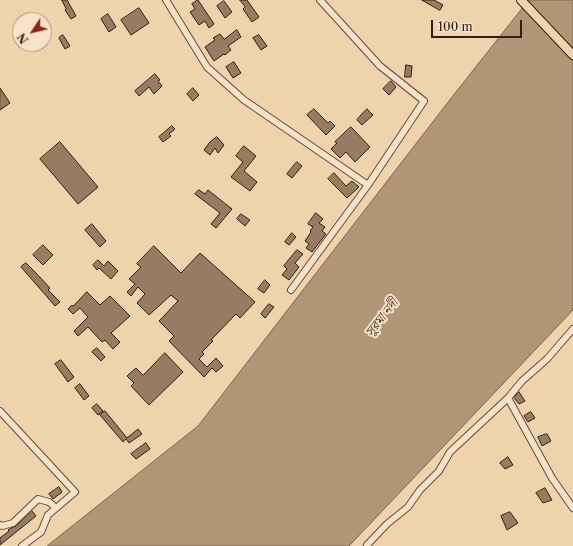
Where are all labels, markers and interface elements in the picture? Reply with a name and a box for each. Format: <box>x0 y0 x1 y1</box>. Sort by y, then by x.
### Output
north arrow <box>12 12 52 52</box>
scale bar <box>433 12 524 38</box>
text: 100 m <box>438 19 473 34</box>
text: N <box>15 30 31 46</box>
water label: সুরমা নদী <box>362 296 402 340</box>

